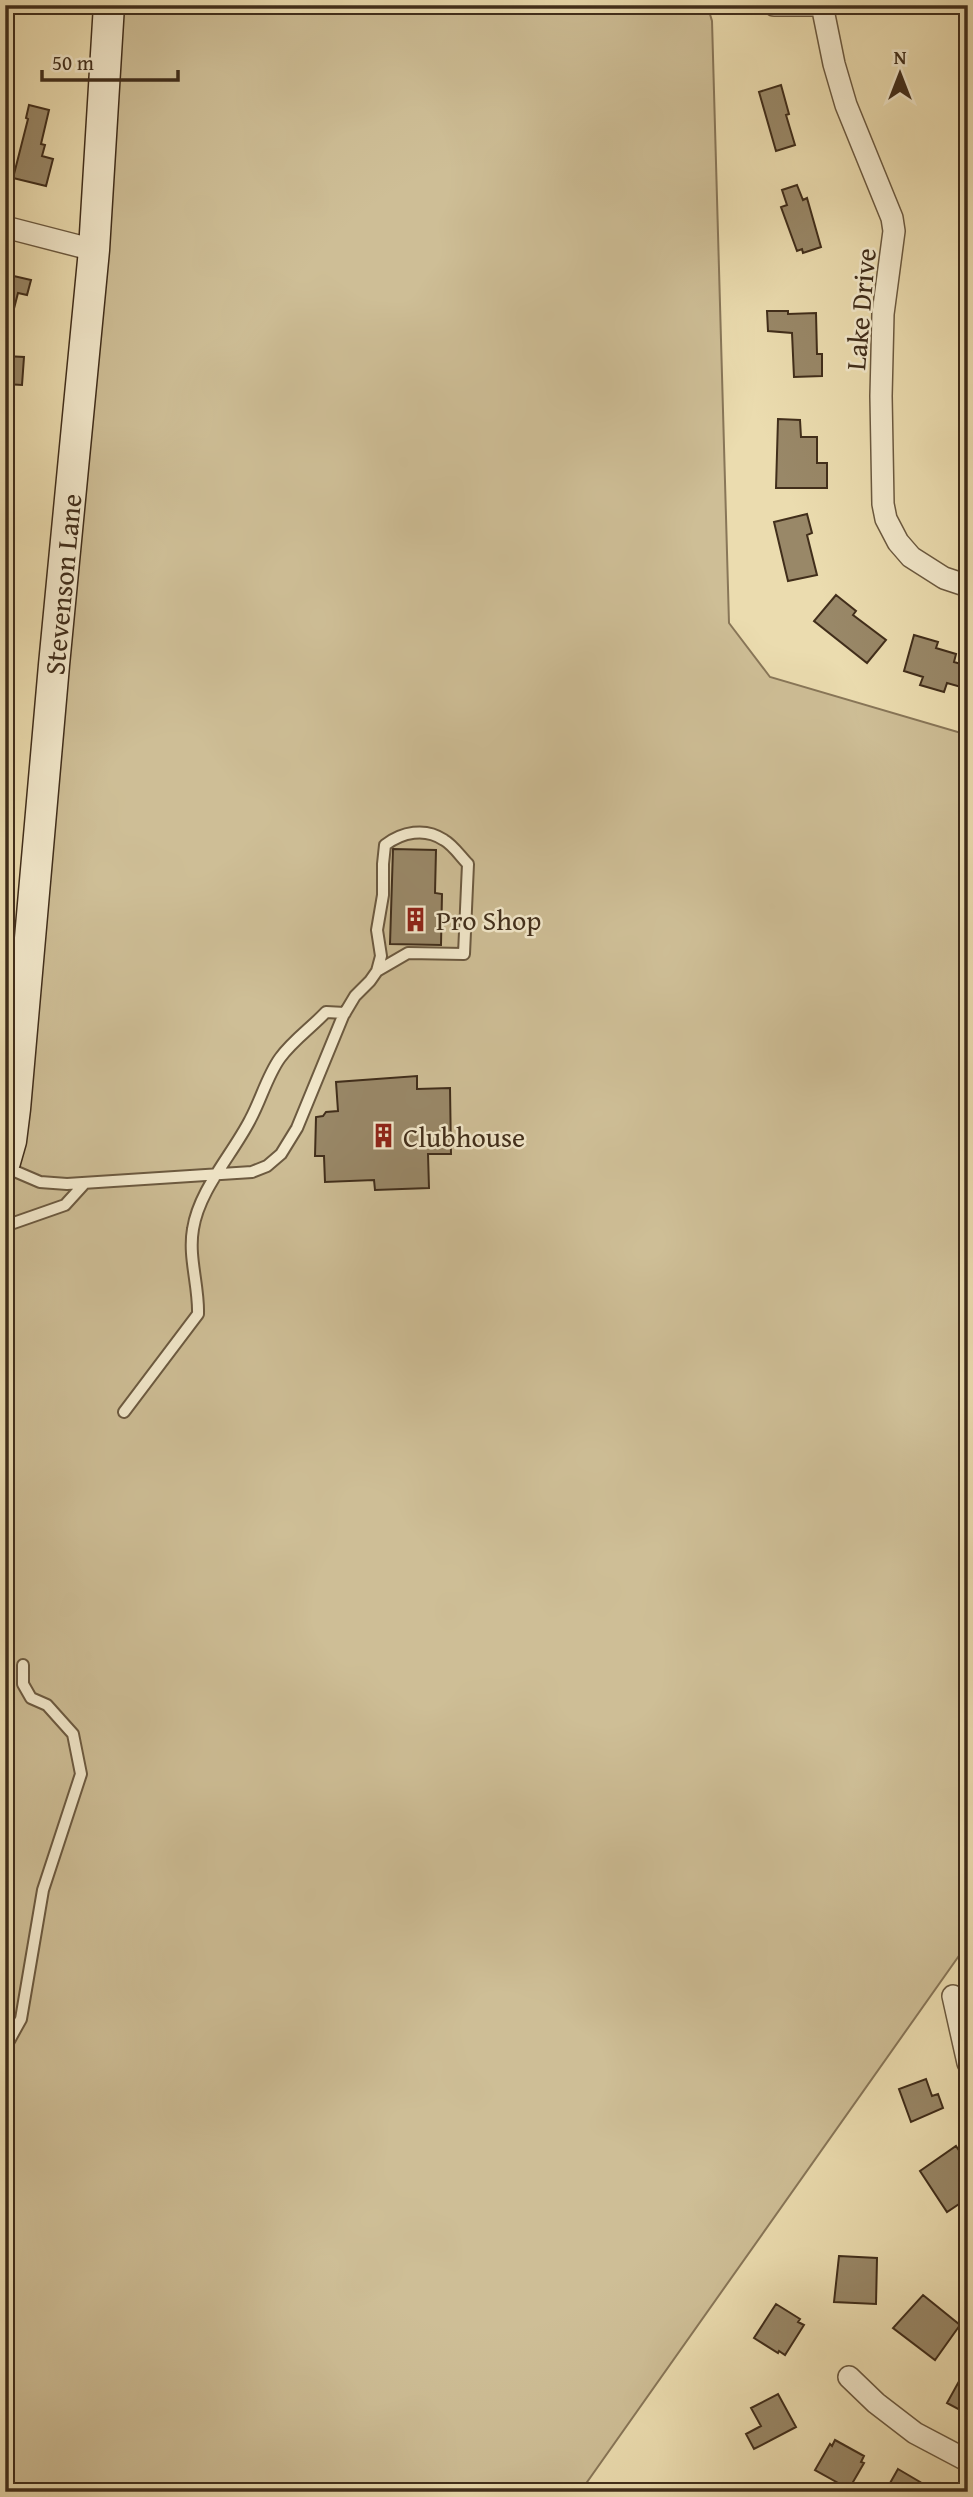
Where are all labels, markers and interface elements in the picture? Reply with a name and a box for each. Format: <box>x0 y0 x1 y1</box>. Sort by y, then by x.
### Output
scale bar <box>42 38 178 82</box>
north arrow <box>864 38 934 108</box>
text: N <box>894 43 907 71</box>
text: 50 m <box>52 47 94 78</box>
street label: Lake Drive <box>834 246 886 372</box>
street label: Stevenson Lane <box>33 492 91 677</box>
place label: Pro Shop <box>436 899 541 940</box>
building icon: Pro Shop <box>402 905 430 933</box>
place label: Clubhouse <box>403 1116 525 1157</box>
building icon: Clubhouse <box>369 1122 397 1150</box>

